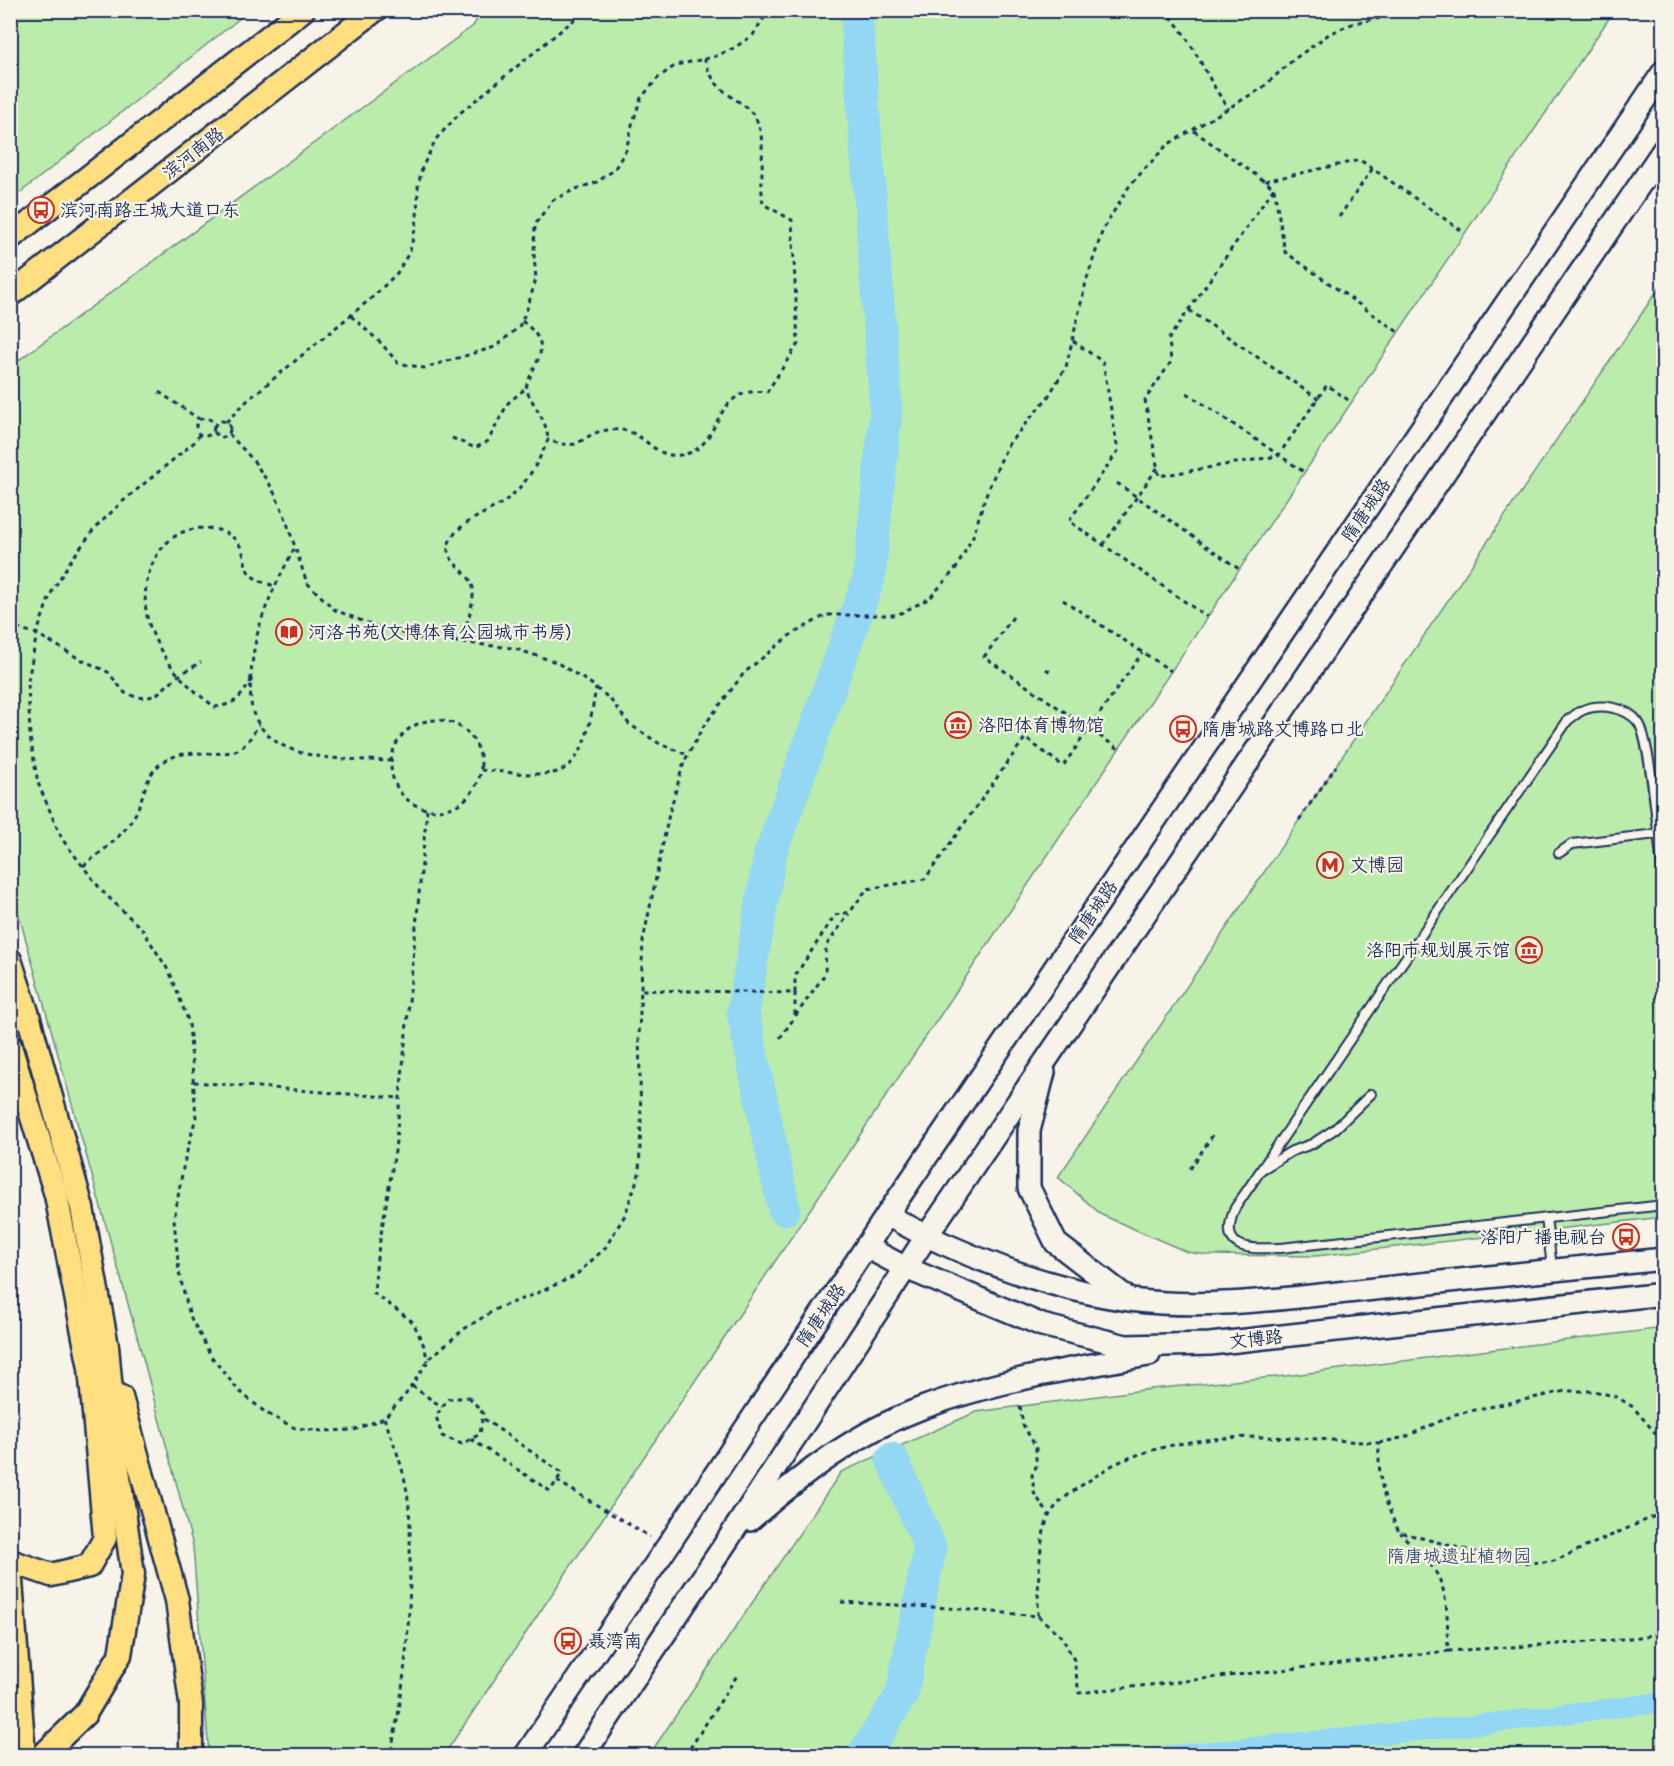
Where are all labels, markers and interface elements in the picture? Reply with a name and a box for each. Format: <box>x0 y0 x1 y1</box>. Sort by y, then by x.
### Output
street label: 滨河南路 <box>158 122 229 185</box>
bus stop icon: 滨河南路王城大道口东 <box>26 195 56 225</box>
place label: 滨河南路王城大道口东 <box>60 199 240 222</box>
street label: 隋唐城路 <box>1337 474 1396 547</box>
library icon: 河洛书苑(文博体育公园城市书房) <box>274 617 304 647</box>
place label: 河洛书苑(文博体育公园城市书房) <box>308 621 572 644</box>
museum icon: 洛阳体育博物馆 <box>943 710 973 740</box>
place label: 洛阳体育博物馆 <box>978 714 1104 737</box>
bus stop icon: 隋唐城路文博路口北 <box>1168 714 1198 744</box>
place label: 隋唐城路文博路口北 <box>1202 718 1364 741</box>
metro station icon: 文博园 <box>1315 850 1345 880</box>
place label: 文博园 <box>1350 854 1404 877</box>
street label: 隋唐城路 <box>1064 876 1123 949</box>
museum icon: 洛阳市规划展示馆 <box>1514 935 1544 965</box>
place label: 洛阳市规划展示馆 <box>1366 939 1510 962</box>
bus stop icon: 洛阳广播电视台 <box>1611 1222 1641 1252</box>
place label: 洛阳广播电视台 <box>1480 1226 1606 1249</box>
street label: 隋唐城路 <box>792 1279 851 1352</box>
street label: 文博路 <box>1228 1325 1284 1354</box>
park label: 隋唐城遗址植物园 <box>1387 1545 1531 1568</box>
bus stop icon: 聂湾南 <box>553 1626 583 1656</box>
place label: 聂湾南 <box>588 1630 642 1653</box>

